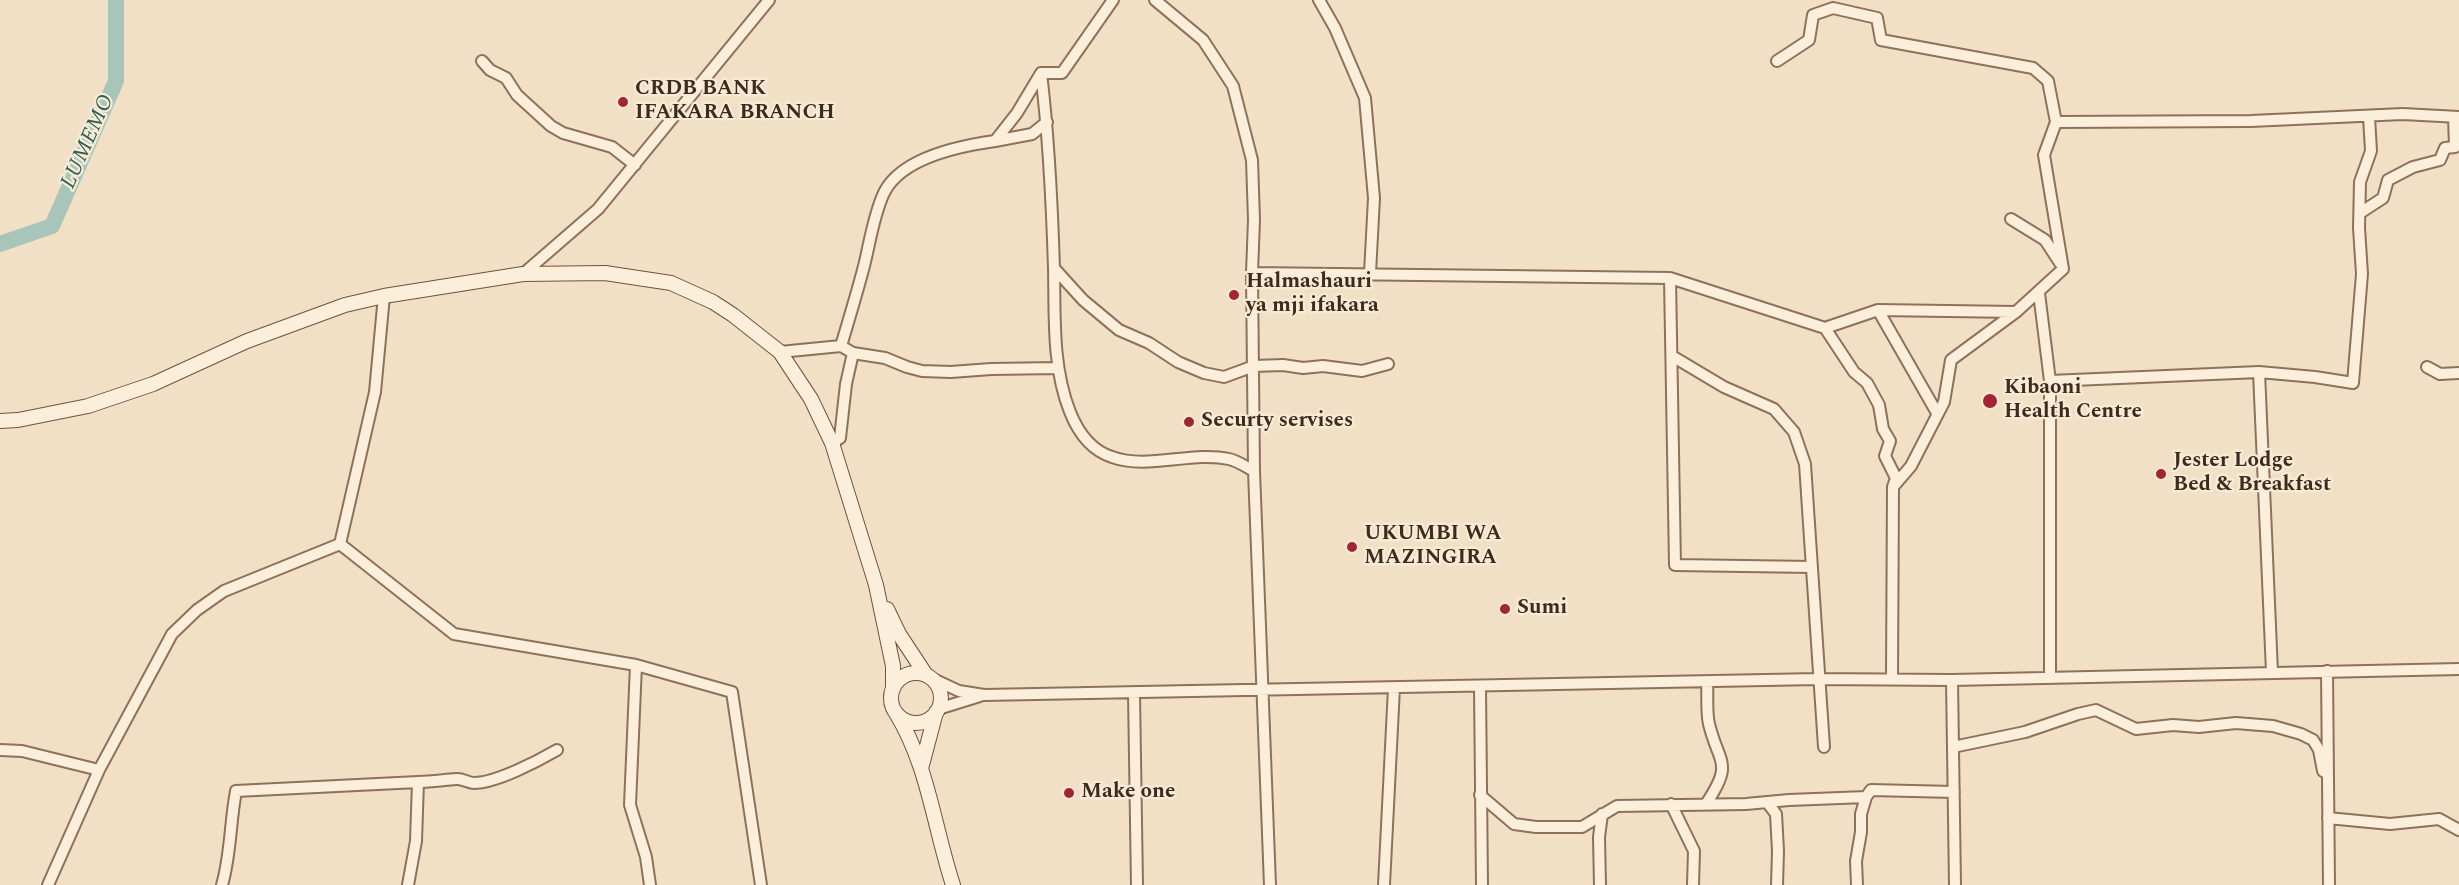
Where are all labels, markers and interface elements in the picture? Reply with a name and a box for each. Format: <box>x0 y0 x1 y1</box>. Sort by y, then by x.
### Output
place label: CRDB BANK IFAKARA BRANCH <box>635 77 835 127</box>
water label: LUMEMO <box>56 91 122 193</box>
marker: CRDB BANK IFAKARA BRANCH <box>616 95 630 109</box>
place label: Halmashauri ya mji ifakara <box>1246 270 1379 320</box>
marker: Halmashauri ya mji ifakara <box>1227 288 1241 302</box>
place label: Kibaoni Health Centre <box>2004 376 2142 426</box>
marker: Kibaoni Health Centre <box>1981 392 1999 410</box>
place label: Securty servises <box>1201 409 1353 435</box>
marker: Securty servises <box>1182 415 1196 429</box>
place label: Jester Lodge Bed & Breakfast <box>2173 449 2331 499</box>
marker: Jester Lodge Bed & Breakfast <box>2154 467 2168 481</box>
place label: UKUMBI WA MAZINGIRA <box>1364 522 1502 572</box>
marker: UKUMBI WA MAZINGIRA <box>1345 540 1359 554</box>
place label: Sumi <box>1517 596 1567 622</box>
marker: Sumi <box>1498 602 1512 616</box>
place label: Make one <box>1081 780 1175 806</box>
marker: Make one <box>1062 786 1076 800</box>

